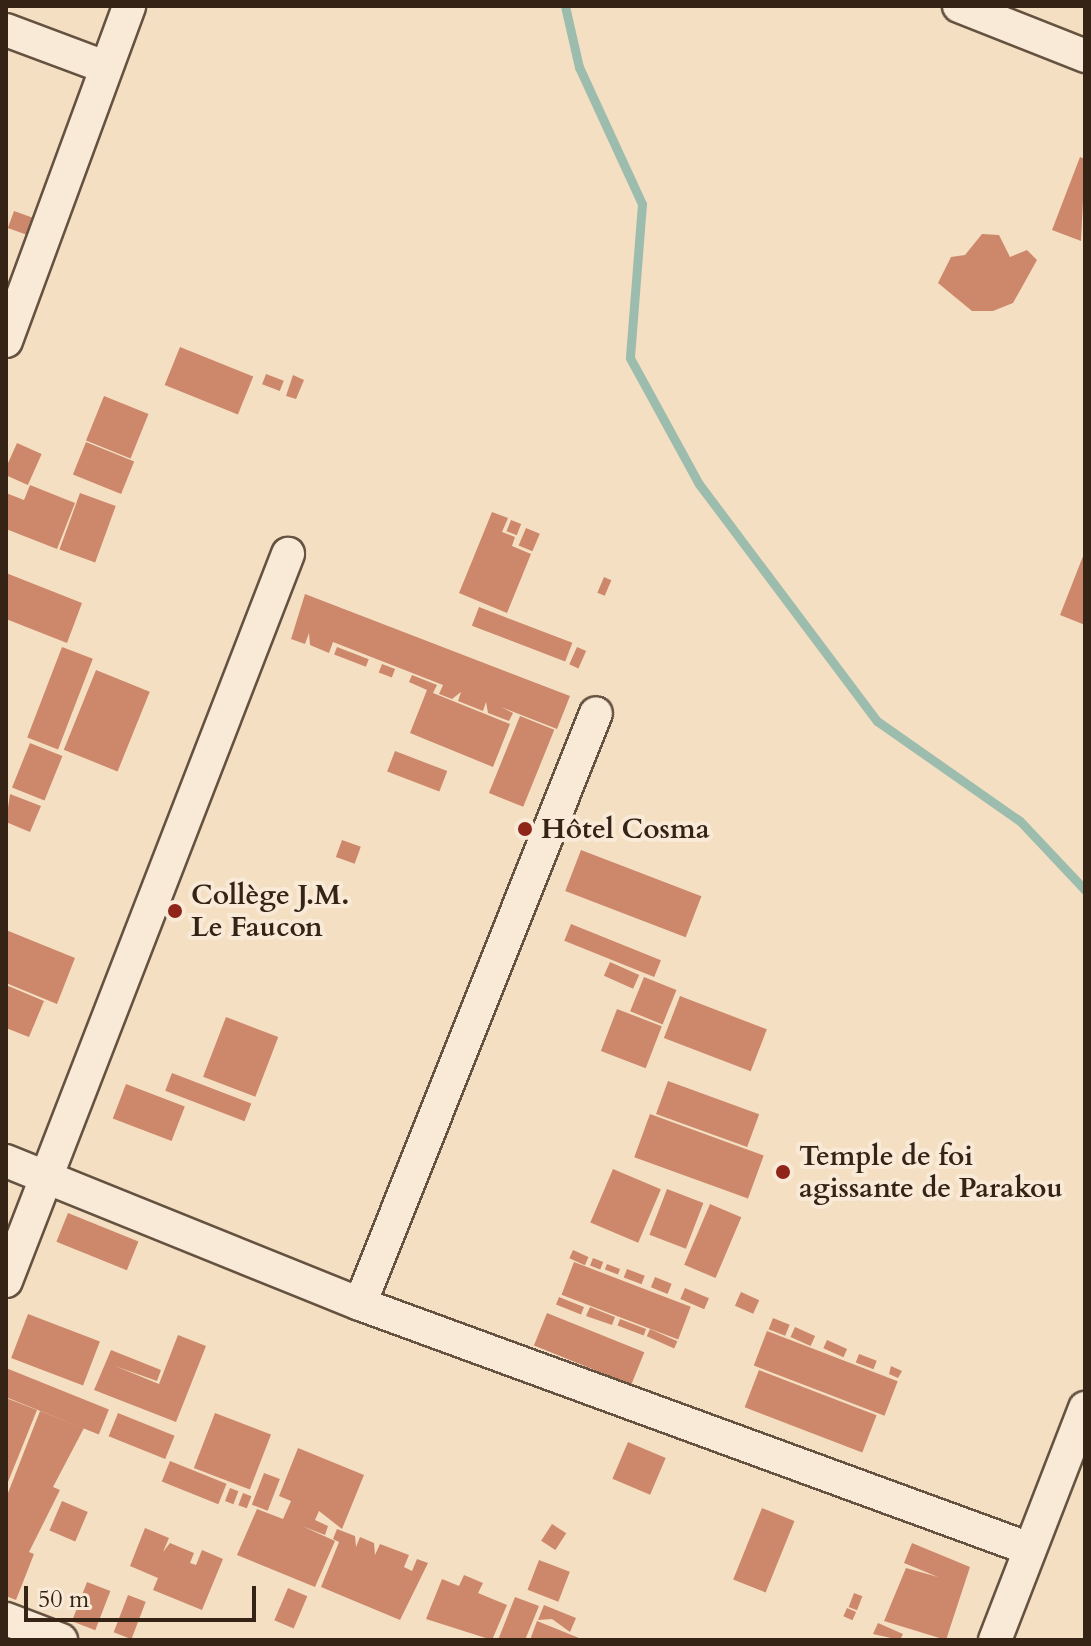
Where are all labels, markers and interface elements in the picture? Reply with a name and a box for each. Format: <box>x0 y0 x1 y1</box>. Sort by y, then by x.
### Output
place label: Hôtel Cosma <box>541 812 710 846</box>
marker: Hôtel Cosma <box>516 820 534 838</box>
place label: Collège J.M. Le Faucon <box>191 878 349 944</box>
marker: Collège J.M. Le Faucon <box>166 902 184 920</box>
place label: Temple de foi agissante de Parakou <box>799 1139 1063 1205</box>
marker: Temple de foi agissante de Parakou <box>774 1163 792 1181</box>
scale bar <box>28 1570 260 1620</box>
text: 50 m <box>38 1583 89 1616</box>

